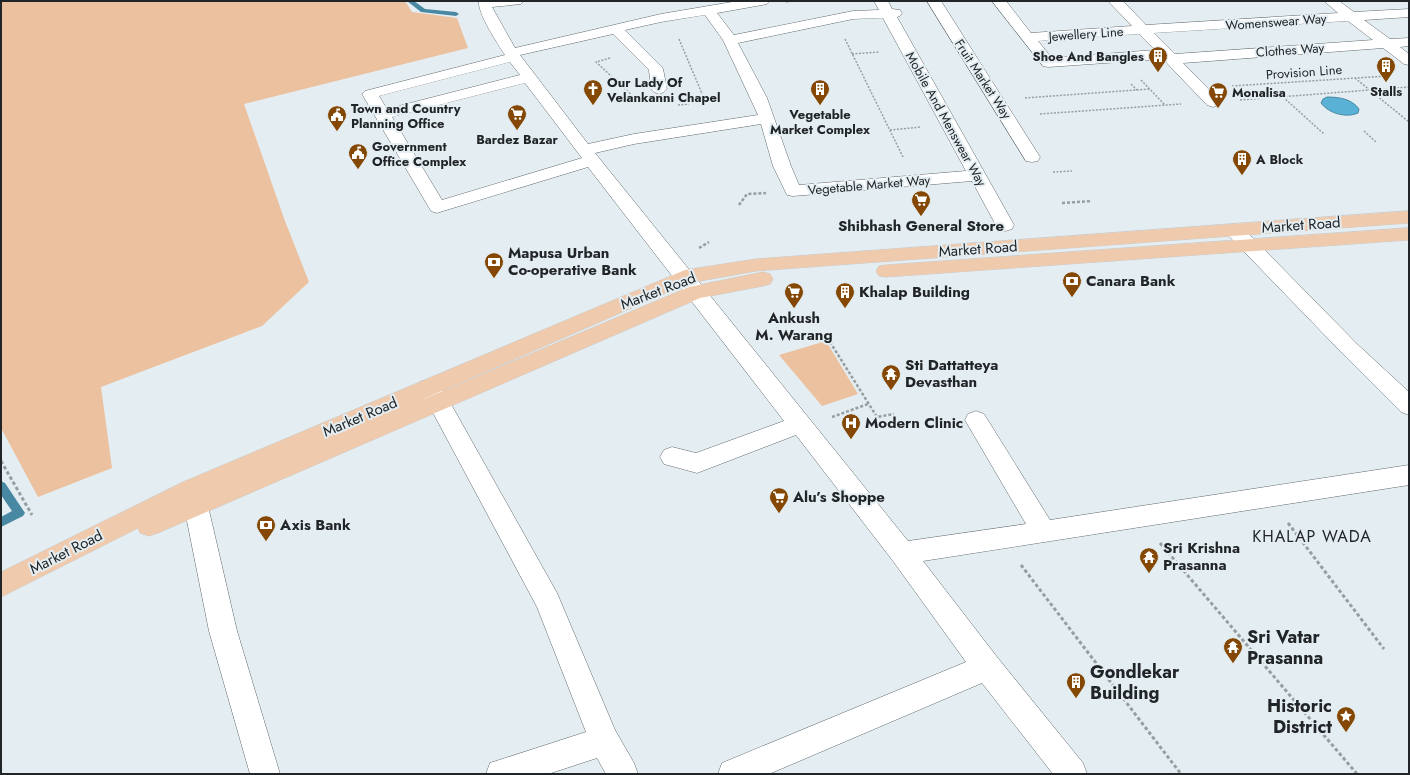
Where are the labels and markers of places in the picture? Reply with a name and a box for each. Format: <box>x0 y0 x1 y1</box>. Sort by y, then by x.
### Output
building icon: Shoe And Bangles <box>1147 45 1169 73</box>
place label: Shoe And Bangles <box>1033 47 1144 66</box>
building icon: Stalls <box>1375 55 1397 83</box>
place label: Our Lady Of Velankanni Chapel <box>606 73 720 107</box>
church icon: Our Lady Of Velankanni Chapel <box>582 78 604 106</box>
building icon: Vegetable Market Complex <box>809 78 831 106</box>
supermarket icon: Monalisa <box>1207 81 1229 109</box>
place label: Stalls <box>1370 82 1402 101</box>
place label: Monalisa <box>1232 83 1286 102</box>
place label: Town and Country Planning Office <box>351 99 461 133</box>
supermarket icon: Bardez Bazar <box>506 103 528 131</box>
public building icon: Town and Country Planning Office <box>326 104 348 132</box>
place label: Vegetable Market Complex <box>770 105 870 139</box>
place label: Bardez Bazar <box>476 130 559 149</box>
place label: Government Office Complex <box>372 137 466 171</box>
public building icon: Government Office Complex <box>347 142 369 170</box>
building icon: A Block <box>1231 148 1253 176</box>
place label: A Block <box>1255 150 1304 169</box>
supermarket icon: Shibhash General Store <box>910 189 932 217</box>
place label: Shibhash General Store <box>838 215 1004 237</box>
place label: Mapusa Urban Co-operative Bank <box>508 242 637 281</box>
bank icon: Mapusa Urban Co-operative Bank <box>483 251 505 279</box>
bank icon: Canara Bank <box>1061 270 1083 298</box>
place label: Canara Bank <box>1086 270 1176 292</box>
supermarket icon: Ankush M. Warang <box>783 281 805 309</box>
building icon: Khalap Building <box>834 281 856 309</box>
place label: Khalap Building <box>859 281 970 303</box>
place label: Ankush M. Warang <box>755 307 833 346</box>
place label: Sti Dattatteya Devasthan <box>905 354 998 393</box>
temple icon: Sti Dattatteya Devasthan <box>880 363 902 391</box>
hospital icon: Modern Clinic <box>840 412 862 440</box>
place label: Modern Clinic <box>865 412 963 434</box>
supermarket icon: Alu’s Shoppe <box>768 486 790 514</box>
place label: Alu’s Shoppe <box>792 486 885 508</box>
bank icon: Axis Bank <box>255 514 277 542</box>
place label: Axis Bank <box>279 514 351 536</box>
place label: Sri Krishna Prasanna <box>1163 537 1240 576</box>
temple icon: Sri Krishna Prasanna <box>1138 546 1160 574</box>
place label: Sri Vatar Prasanna <box>1247 624 1323 671</box>
temple icon: Sri Vatar Prasanna <box>1222 636 1244 664</box>
place label: Gondlekar Building <box>1090 659 1180 706</box>
building icon: Gondlekar Building <box>1065 671 1087 699</box>
place label: Historic District <box>1267 693 1332 740</box>
place icon: Historic District <box>1335 705 1357 733</box>

